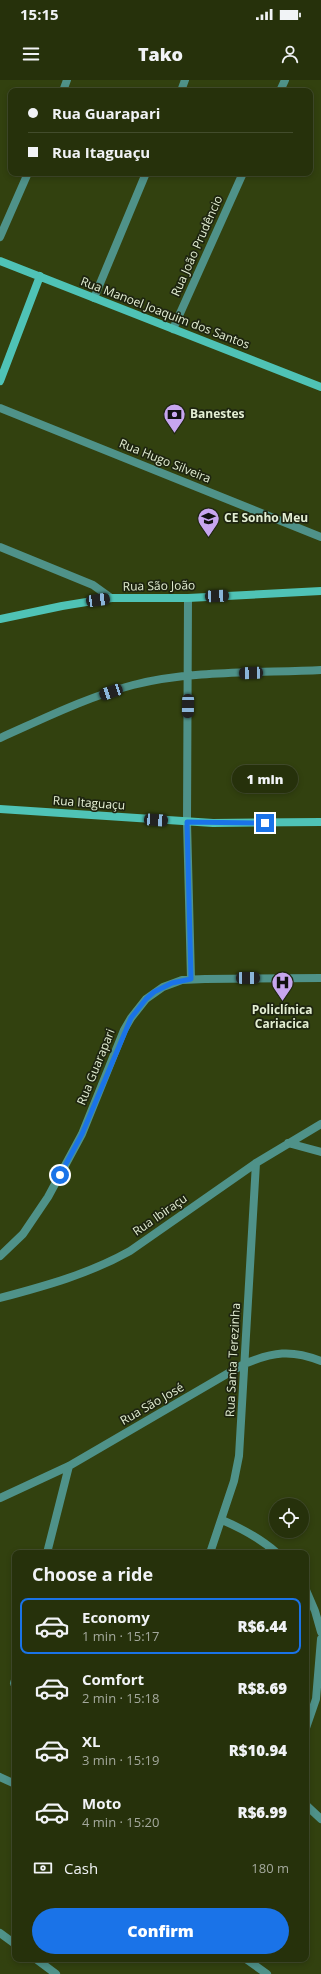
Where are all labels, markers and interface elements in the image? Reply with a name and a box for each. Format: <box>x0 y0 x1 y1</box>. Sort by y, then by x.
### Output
text: 15:15 <box>20 4 59 24</box>
text: Tako <box>138 42 183 66</box>
icon: menu <box>20 43 42 65</box>
icon: person <box>279 43 301 65</box>
text: Rua Guarapari <box>52 103 160 123</box>
text: Rua Itaguaçu <box>52 142 150 162</box>
street label: Rua João Prudêncio <box>167 193 226 299</box>
street label: Rua Manoel Joaquim dos Santos <box>78 272 252 353</box>
bank icon: Banestes <box>162 401 188 434</box>
place label: Banestes <box>190 405 245 422</box>
street label: Rua Hugo Silveira <box>117 434 214 487</box>
school or university icon: CE Sonho Meu <box>195 505 221 538</box>
place label: CE Sonho Meu <box>224 509 308 526</box>
street label: Rua São João <box>123 576 195 595</box>
car <box>205 589 229 603</box>
car <box>85 592 111 608</box>
car <box>239 667 263 679</box>
car <box>98 682 124 702</box>
car <box>182 694 194 718</box>
callout: 1 min <box>232 765 298 793</box>
text: 1 min <box>247 770 283 788</box>
street label: Rua Itaguaçu <box>52 791 126 814</box>
car <box>144 813 168 827</box>
route end <box>256 814 274 832</box>
hospital icon: Policlínica Cariacica <box>269 970 295 1003</box>
car <box>236 972 260 984</box>
place label: Policlínica Cariacica <box>252 1001 312 1032</box>
street label: Rua Guarapari <box>73 1026 119 1107</box>
route start <box>51 1166 69 1184</box>
street label: Rua Ibiraçu <box>129 1190 190 1240</box>
street label: Rua Santa Terezinha <box>221 1302 244 1417</box>
street label: Rua São José <box>117 1378 187 1429</box>
map controls <box>269 1498 309 1538</box>
button: locate <box>269 1498 309 1538</box>
text: Choose a ride <box>32 1562 153 1586</box>
text: Economy <box>82 1607 150 1627</box>
icon: car <box>34 1608 70 1644</box>
text: R$6.44 <box>237 1616 287 1636</box>
text: 1 min · 15:17 <box>82 1627 159 1645</box>
text: Comfort <box>82 1669 144 1689</box>
icon: car <box>34 1670 70 1706</box>
text: R$8.69 <box>237 1678 287 1698</box>
text: 2 min · 15:18 <box>82 1689 159 1707</box>
text: XL <box>82 1731 100 1751</box>
icon: car <box>34 1732 70 1768</box>
text: R$10.94 <box>229 1740 287 1760</box>
text: 3 min · 15:19 <box>82 1751 159 1769</box>
text: Moto <box>82 1793 121 1813</box>
icon: car <box>34 1794 70 1830</box>
text: R$6.99 <box>237 1802 287 1822</box>
text: 4 min · 15:20 <box>82 1813 159 1831</box>
icon: cash <box>32 1857 54 1879</box>
text: Cash <box>64 1858 98 1878</box>
text: 180 m <box>251 1859 289 1877</box>
button: Confirm <box>32 1908 289 1954</box>

